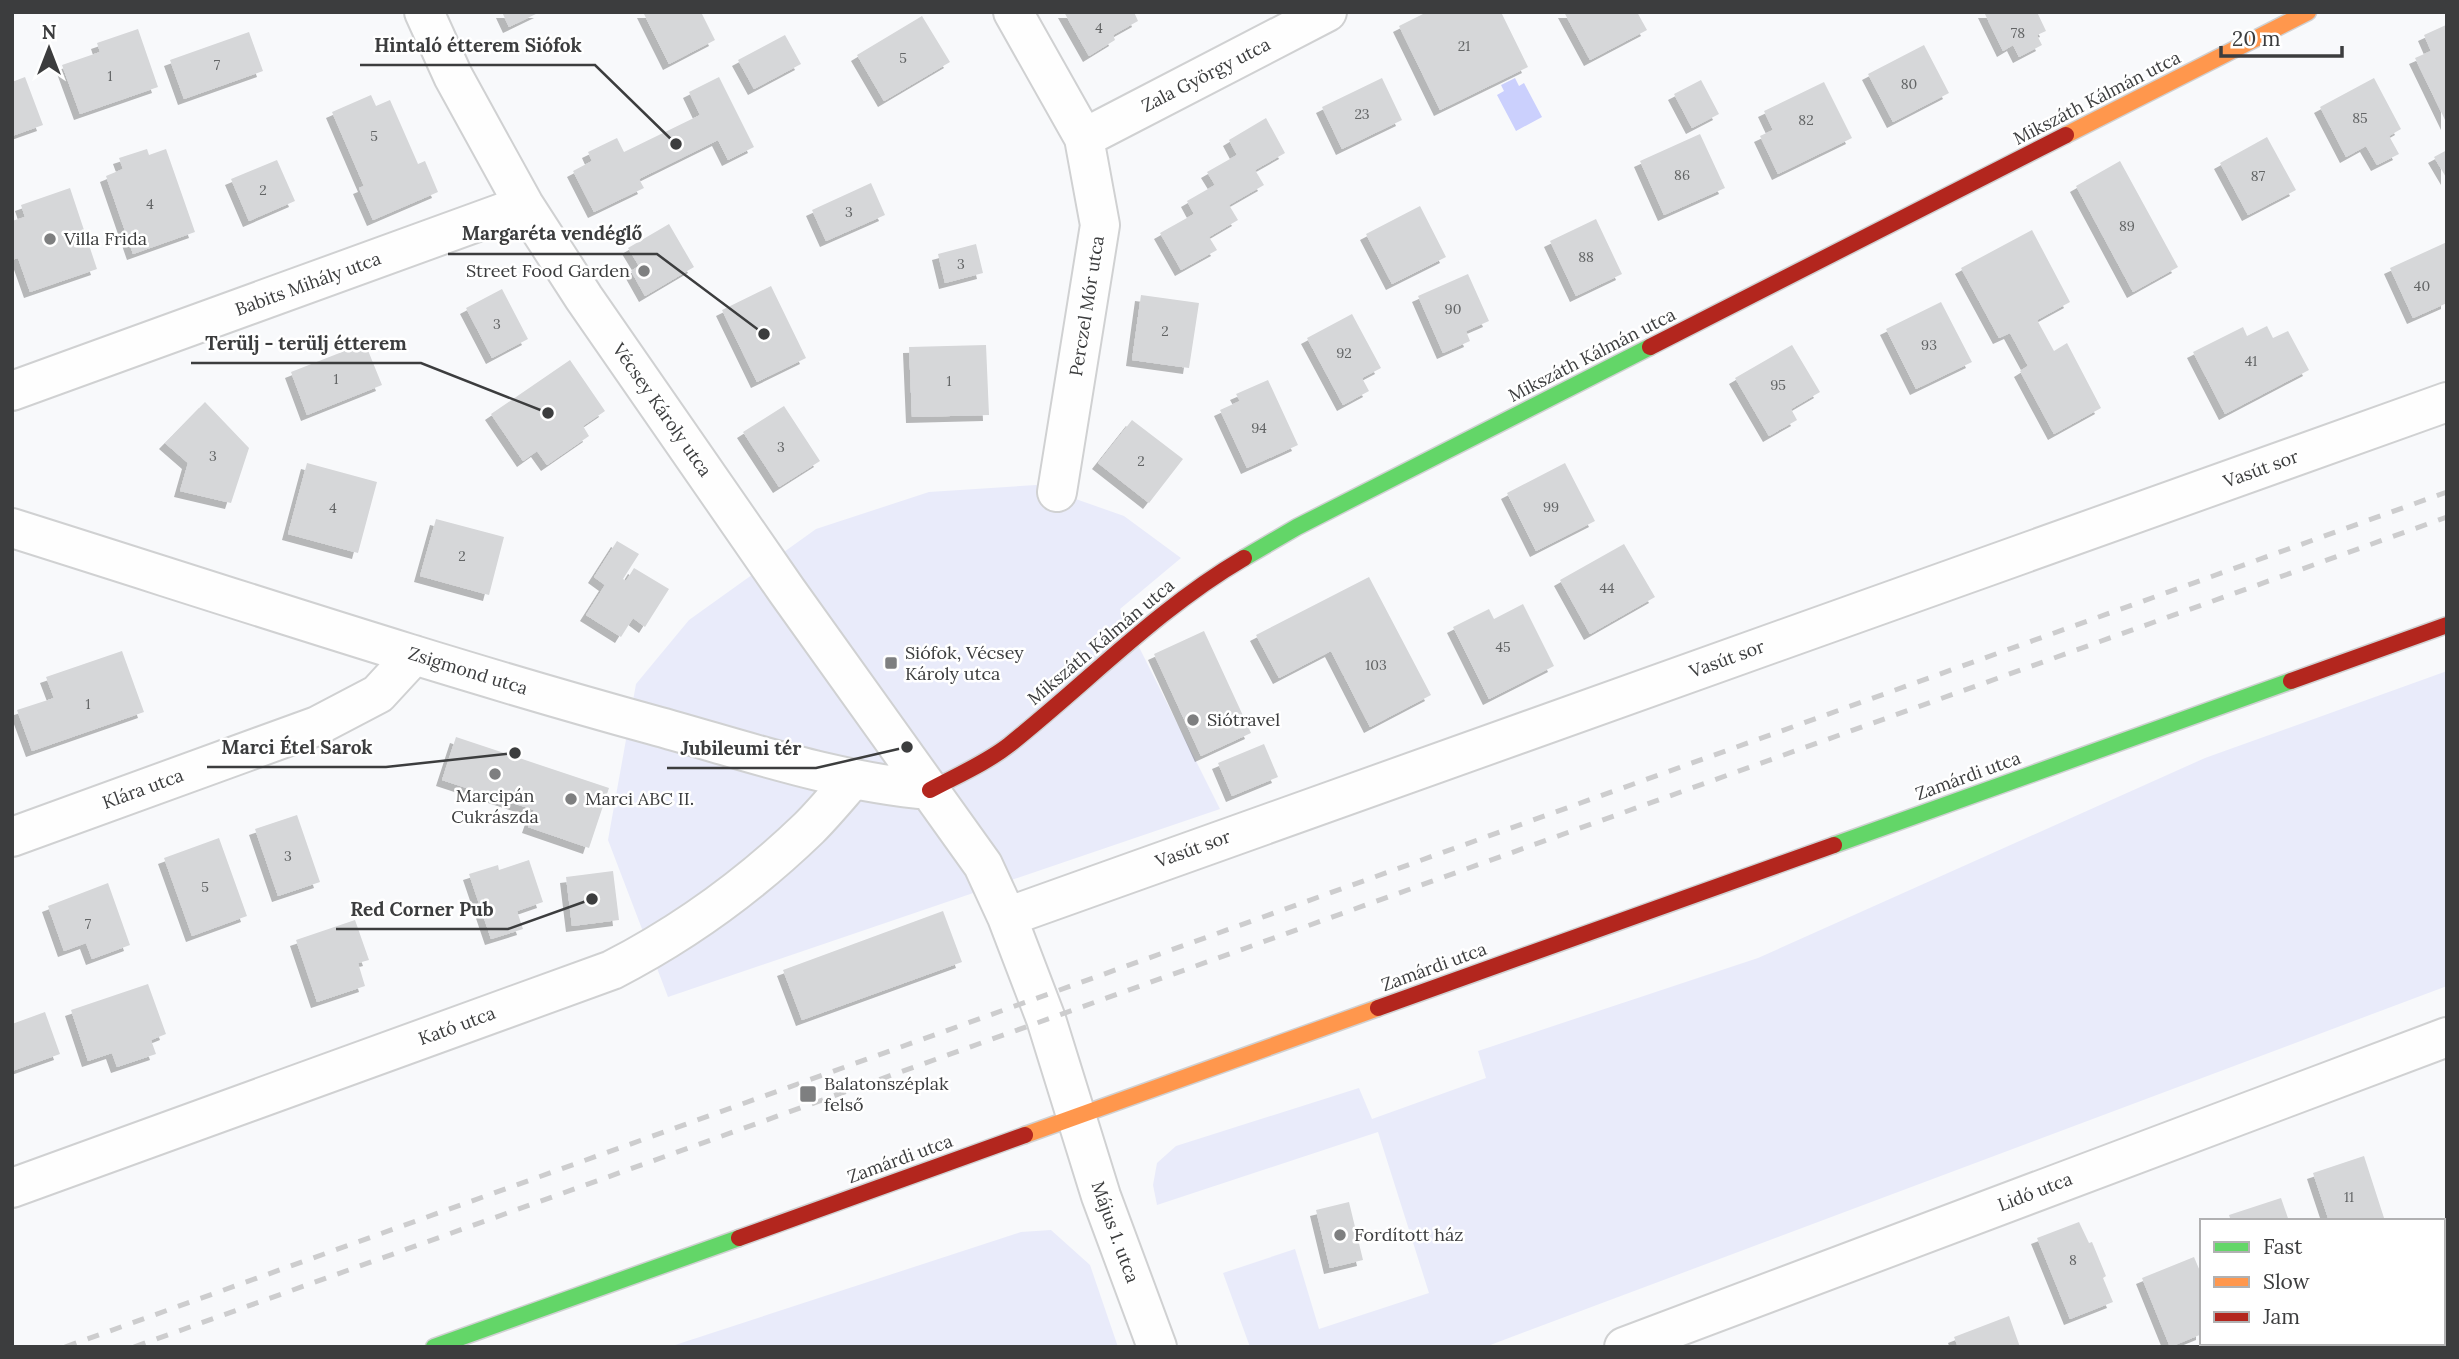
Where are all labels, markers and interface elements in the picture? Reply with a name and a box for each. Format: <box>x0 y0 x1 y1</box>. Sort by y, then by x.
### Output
north arrow <box>14 14 84 84</box>
scale bar <box>2221 14 2342 58</box>
house number: 4 <box>1095 19 1103 37</box>
text: N <box>42 20 57 44</box>
house number: 78 <box>2011 24 2025 42</box>
callout: Hintaló étterem Siófok <box>360 25 595 65</box>
text: 20 m <box>2232 25 2281 52</box>
street label: Zala György utca <box>1137 32 1274 117</box>
text: Hintaló étterem Siófok <box>374 33 582 57</box>
house number: 21 <box>1458 37 1470 55</box>
street label: Mikszáth Kálmán utca <box>2009 45 2184 150</box>
house number: 5 <box>899 49 907 67</box>
house number: 7 <box>214 56 221 74</box>
house number: 1 <box>107 67 113 85</box>
house number: 80 <box>1901 75 1917 93</box>
house number: 23 <box>1354 105 1370 123</box>
house number: 85 <box>2352 109 2368 127</box>
house number: 82 <box>1798 111 1814 129</box>
house number: 5 <box>370 127 378 145</box>
house number: 86 <box>1674 166 1690 184</box>
house number: 87 <box>2251 167 2266 185</box>
house number: 2 <box>259 181 267 199</box>
house number: 4 <box>146 195 154 213</box>
house number: 3 <box>845 203 853 221</box>
callout: Margaréta vendéglő <box>448 214 657 254</box>
house number: 89 <box>2119 217 2135 235</box>
text: Margaréta vendéglő <box>462 221 643 245</box>
place label: Villa Frida <box>63 227 147 250</box>
marker: Villa Frida <box>42 231 58 247</box>
street label: Perczel Mór utca <box>1064 234 1109 378</box>
street label: Babits Mihály utca <box>232 246 384 321</box>
house number: 88 <box>1578 248 1594 266</box>
house number: 3 <box>957 255 965 273</box>
place label: Street Food Garden <box>466 259 630 282</box>
marker: Street Food Garden <box>636 263 652 279</box>
house number: 40 <box>2414 277 2430 295</box>
house number: 90 <box>1445 300 1461 318</box>
street label: Mikszáth Kálmán utca <box>1504 302 1679 407</box>
house number: 3 <box>493 315 501 333</box>
house number: 2 <box>1161 322 1169 340</box>
callout: Terülj - terülj étterem <box>191 323 421 363</box>
text: Terülj - terülj étterem <box>205 331 407 355</box>
house number: 93 <box>1921 336 1937 354</box>
street label: Vécsey Károly utca <box>607 338 717 481</box>
house number: 92 <box>1336 344 1352 362</box>
house number: 41 <box>2245 352 2257 370</box>
house number: 1 <box>333 370 339 388</box>
house number: 1 <box>946 372 952 390</box>
house number: 95 <box>1770 376 1786 394</box>
house number: 94 <box>1251 419 1267 437</box>
house number: 3 <box>777 438 785 456</box>
street label: Vasút sor <box>2219 444 2302 493</box>
house number: 3 <box>209 447 217 465</box>
house number: 2 <box>1137 452 1145 470</box>
house number: 99 <box>1543 498 1559 516</box>
house number: 4 <box>329 499 337 517</box>
house number: 2 <box>458 547 466 565</box>
street label: Mikszáth Kálmán utca <box>1023 574 1179 710</box>
house number: 44 <box>1599 579 1615 597</box>
street label: Vasút sor <box>1685 634 1768 683</box>
house number: 45 <box>1495 638 1511 656</box>
street label: Zsigmond utca <box>406 641 531 700</box>
place label: Siófok, Vécsey Károly utca <box>905 641 1024 685</box>
marker: Siófok, Vécsey Károly utca <box>883 655 899 671</box>
house number: 103 <box>1365 656 1387 674</box>
house number: 1 <box>85 695 91 713</box>
place label: Siótravel <box>1207 708 1280 731</box>
marker: Siótravel <box>1185 712 1201 728</box>
callout: Marci Étel Sarok <box>207 727 386 767</box>
callout: Jubileumi tér <box>667 728 816 768</box>
text: Marci Étel Sarok <box>221 735 373 759</box>
text: Jubileumi tér <box>681 736 801 760</box>
street label: Zamárdi utca <box>1912 746 2024 805</box>
street label: Klára utca <box>99 763 187 814</box>
marker: Marcipán Cukrászda <box>487 766 503 782</box>
place label: Marcipán Cukrászda <box>451 784 539 828</box>
place label: Marci ABC II. <box>585 787 694 810</box>
marker: Marci ABC II. <box>563 791 579 807</box>
street label: Vasút sor <box>1151 824 1234 873</box>
house number: 3 <box>284 847 292 865</box>
house number: 5 <box>201 878 209 896</box>
callout: Red Corner Pub <box>336 889 508 929</box>
text: Red Corner Pub <box>350 897 494 921</box>
house number: 7 <box>85 915 92 933</box>
street label: Zamárdi utca <box>1378 937 1490 996</box>
street label: Kató utca <box>415 1001 498 1050</box>
place label: Balatonszéplak felső <box>824 1072 949 1116</box>
marker: Balatonszéplak felső <box>798 1084 818 1104</box>
street label: Zamárdi utca <box>844 1129 956 1188</box>
street label: Lidó utca <box>1994 1167 2075 1216</box>
street label: Május 1. utca <box>1086 1178 1145 1286</box>
house number: 11 <box>2344 1188 2354 1206</box>
legend <box>2200 1219 2445 1345</box>
place label: Fordított ház <box>1354 1223 1464 1246</box>
marker: Fordított ház <box>1332 1227 1348 1243</box>
text: Fast <box>2263 1233 2303 1260</box>
house number: 8 <box>2069 1251 2077 1269</box>
text: Slow <box>2263 1268 2310 1295</box>
text: Jam <box>2262 1303 2300 1330</box>

